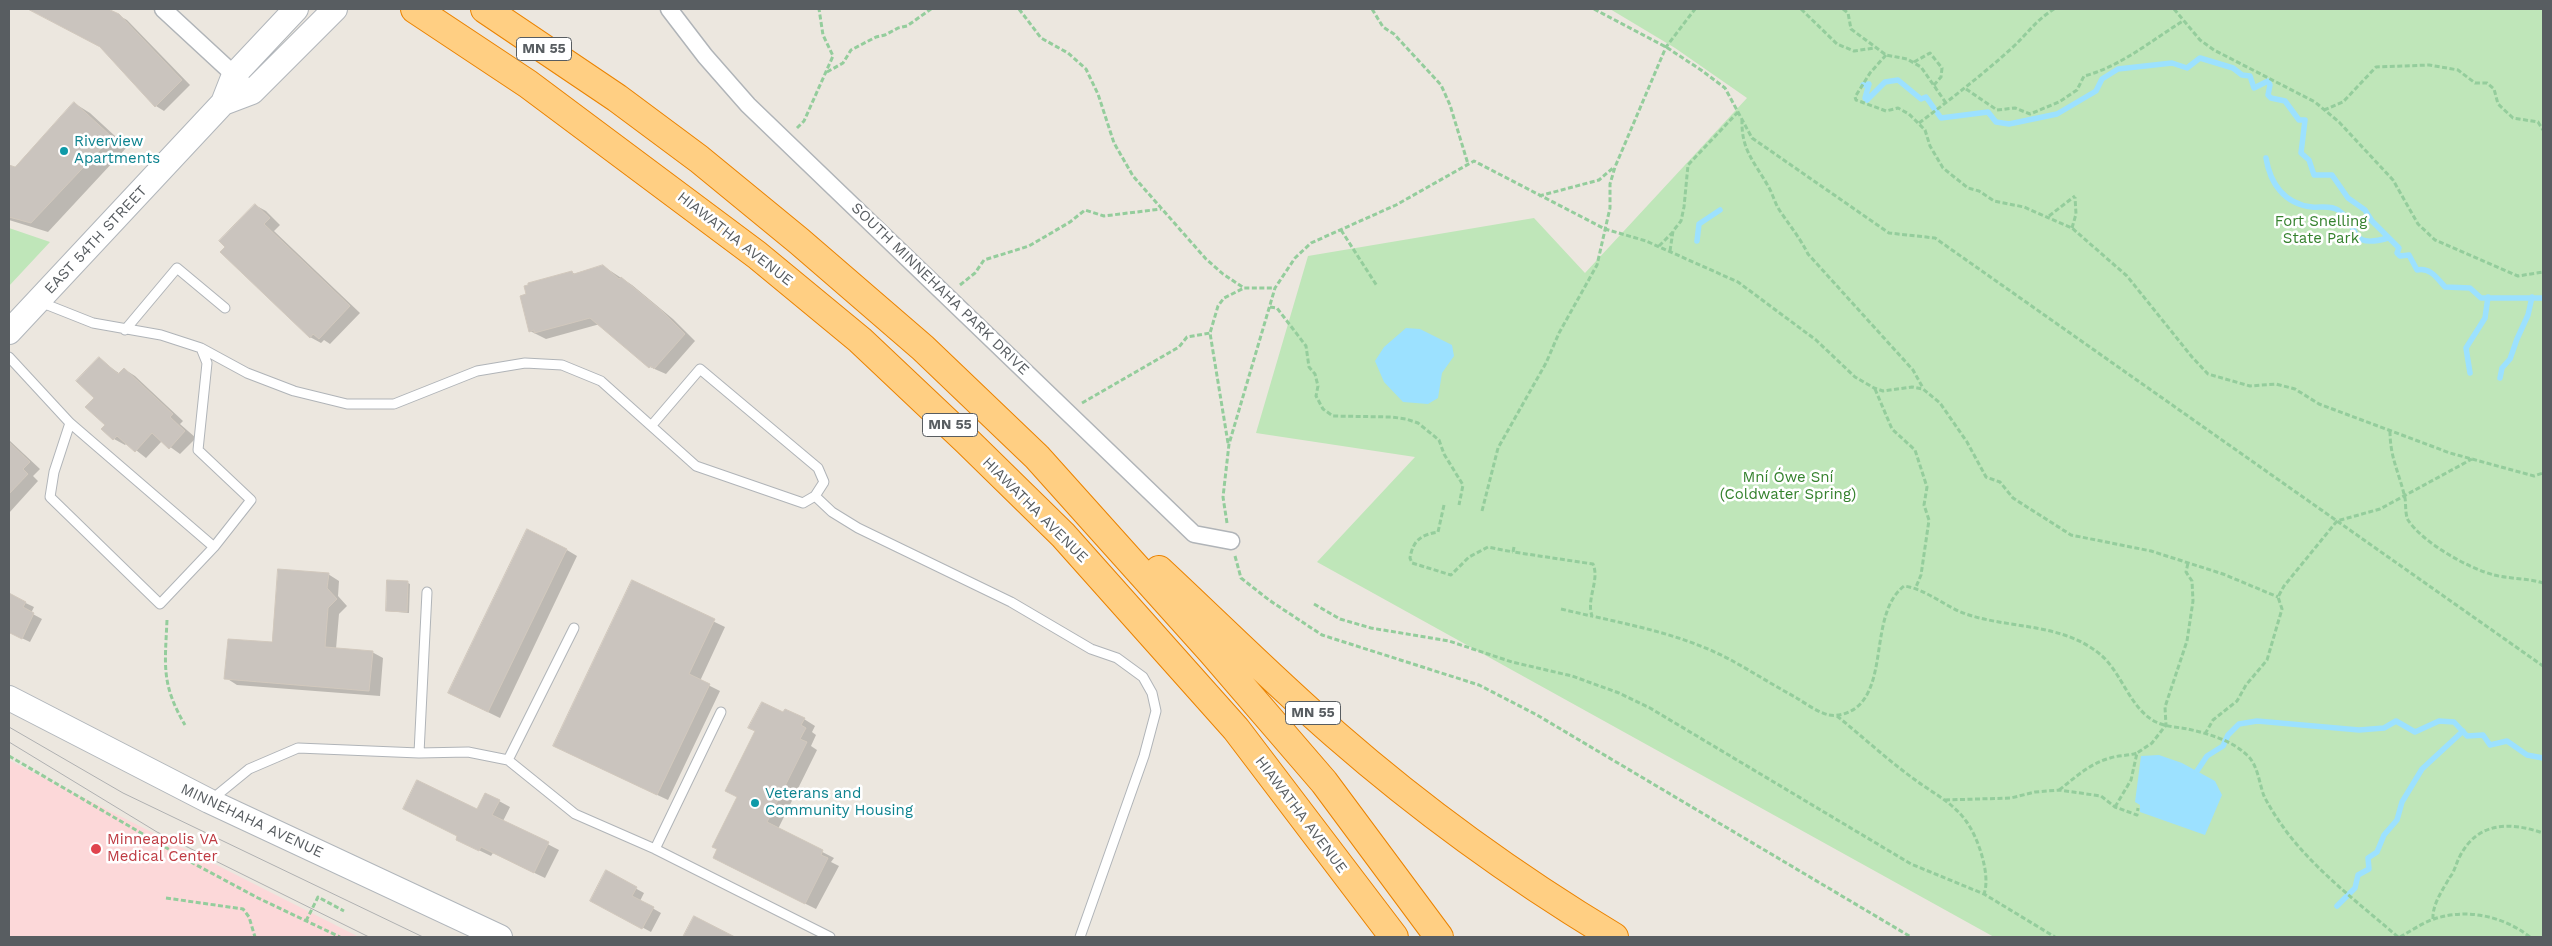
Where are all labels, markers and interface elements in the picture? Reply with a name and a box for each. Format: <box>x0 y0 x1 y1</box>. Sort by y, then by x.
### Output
road number: MN 55 <box>516 38 572 61</box>
place label: Riverview Apartments <box>74 133 160 168</box>
marker: Riverview Apartments <box>58 145 70 157</box>
street label: EAST 54TH STREET <box>41 182 151 298</box>
street label: HIAWATHA AVENUE <box>674 188 796 290</box>
street label: SOUTH MINNEHAHA PARK DRIVE <box>847 199 1033 379</box>
park label: Fort Snelling State Park <box>2275 213 2367 248</box>
road number: MN 55 <box>922 414 978 436</box>
street label: HIAWATHA AVENUE <box>979 454 1091 566</box>
park label: Mní Ówe Sní (Coldwater Spring) <box>1720 469 1856 504</box>
road number: MN 55 <box>1286 701 1340 724</box>
street label: HIAWATHA AVENUE <box>1251 753 1351 877</box>
street label: MINNEHAHA AVENUE <box>178 780 326 862</box>
place label: Veterans and Community Housing <box>765 785 913 820</box>
marker: Veterans and Community Housing <box>749 797 761 809</box>
place label: Minneapolis VA Medical Center <box>107 831 218 866</box>
marker: Minneapolis VA Medical Center <box>89 842 103 856</box>

